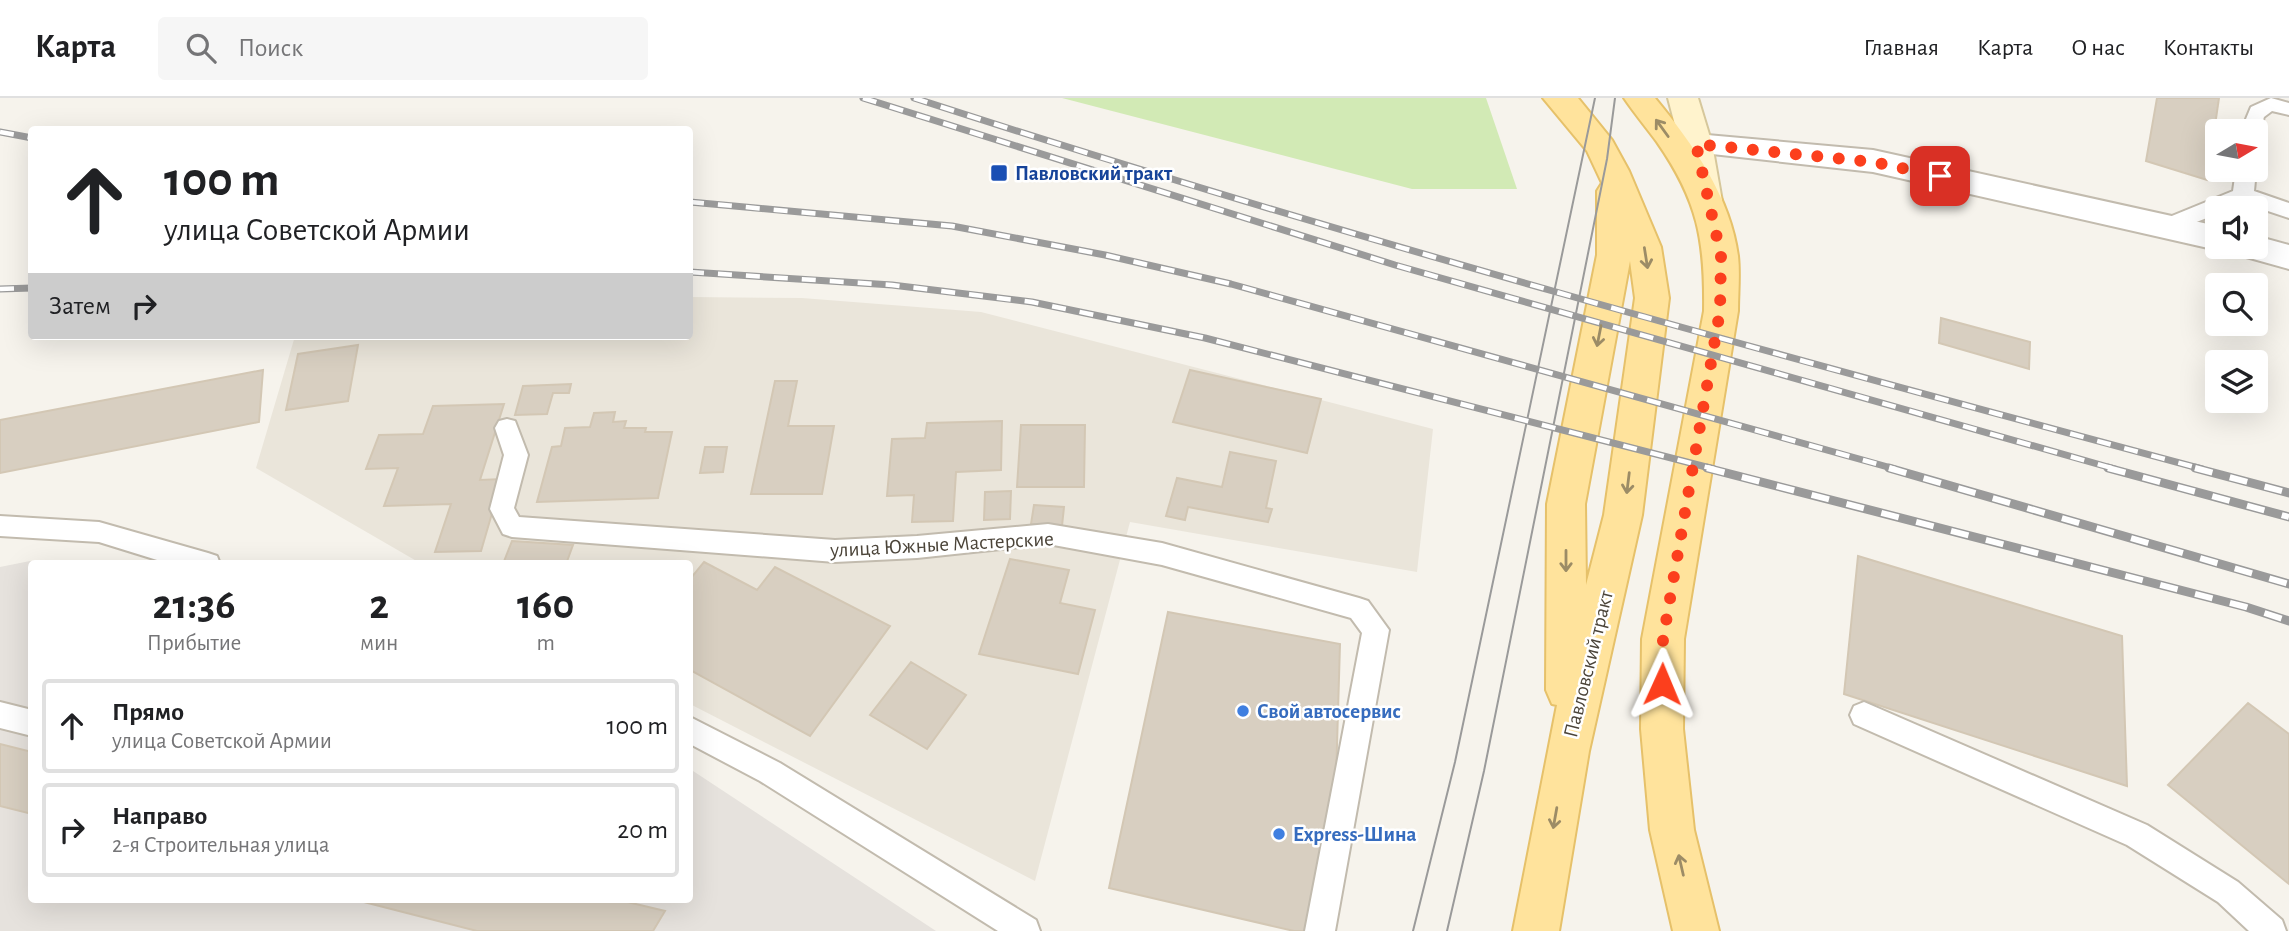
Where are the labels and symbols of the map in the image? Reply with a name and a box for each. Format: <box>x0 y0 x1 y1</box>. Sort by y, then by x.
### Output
one-way arrow <box>1655 119 1669 138</box>
north arrow <box>2205 119 2268 182</box>
pin <box>1910 146 1970 206</box>
marker: Павловский тракт <box>989 163 1009 183</box>
place label: Павловский тракт <box>1015 163 1173 184</box>
one-way arrow <box>1640 246 1653 269</box>
one-way arrow <box>1591 324 1605 347</box>
one-way arrow <box>1621 471 1634 494</box>
street label: улица Южные Мастерские <box>829 528 1054 561</box>
one-way arrow <box>1559 549 1573 572</box>
street label: Павловский тракт <box>1560 588 1617 740</box>
position arrow <box>1625 647 1699 721</box>
place label: Свой автосервис <box>1257 701 1401 722</box>
marker: Свой автосервис <box>1235 703 1251 719</box>
one-way arrow <box>1548 806 1561 829</box>
place label: Express-Шина <box>1293 824 1417 845</box>
marker: Express-Шина <box>1271 826 1287 842</box>
one-way arrow <box>1673 854 1686 876</box>

